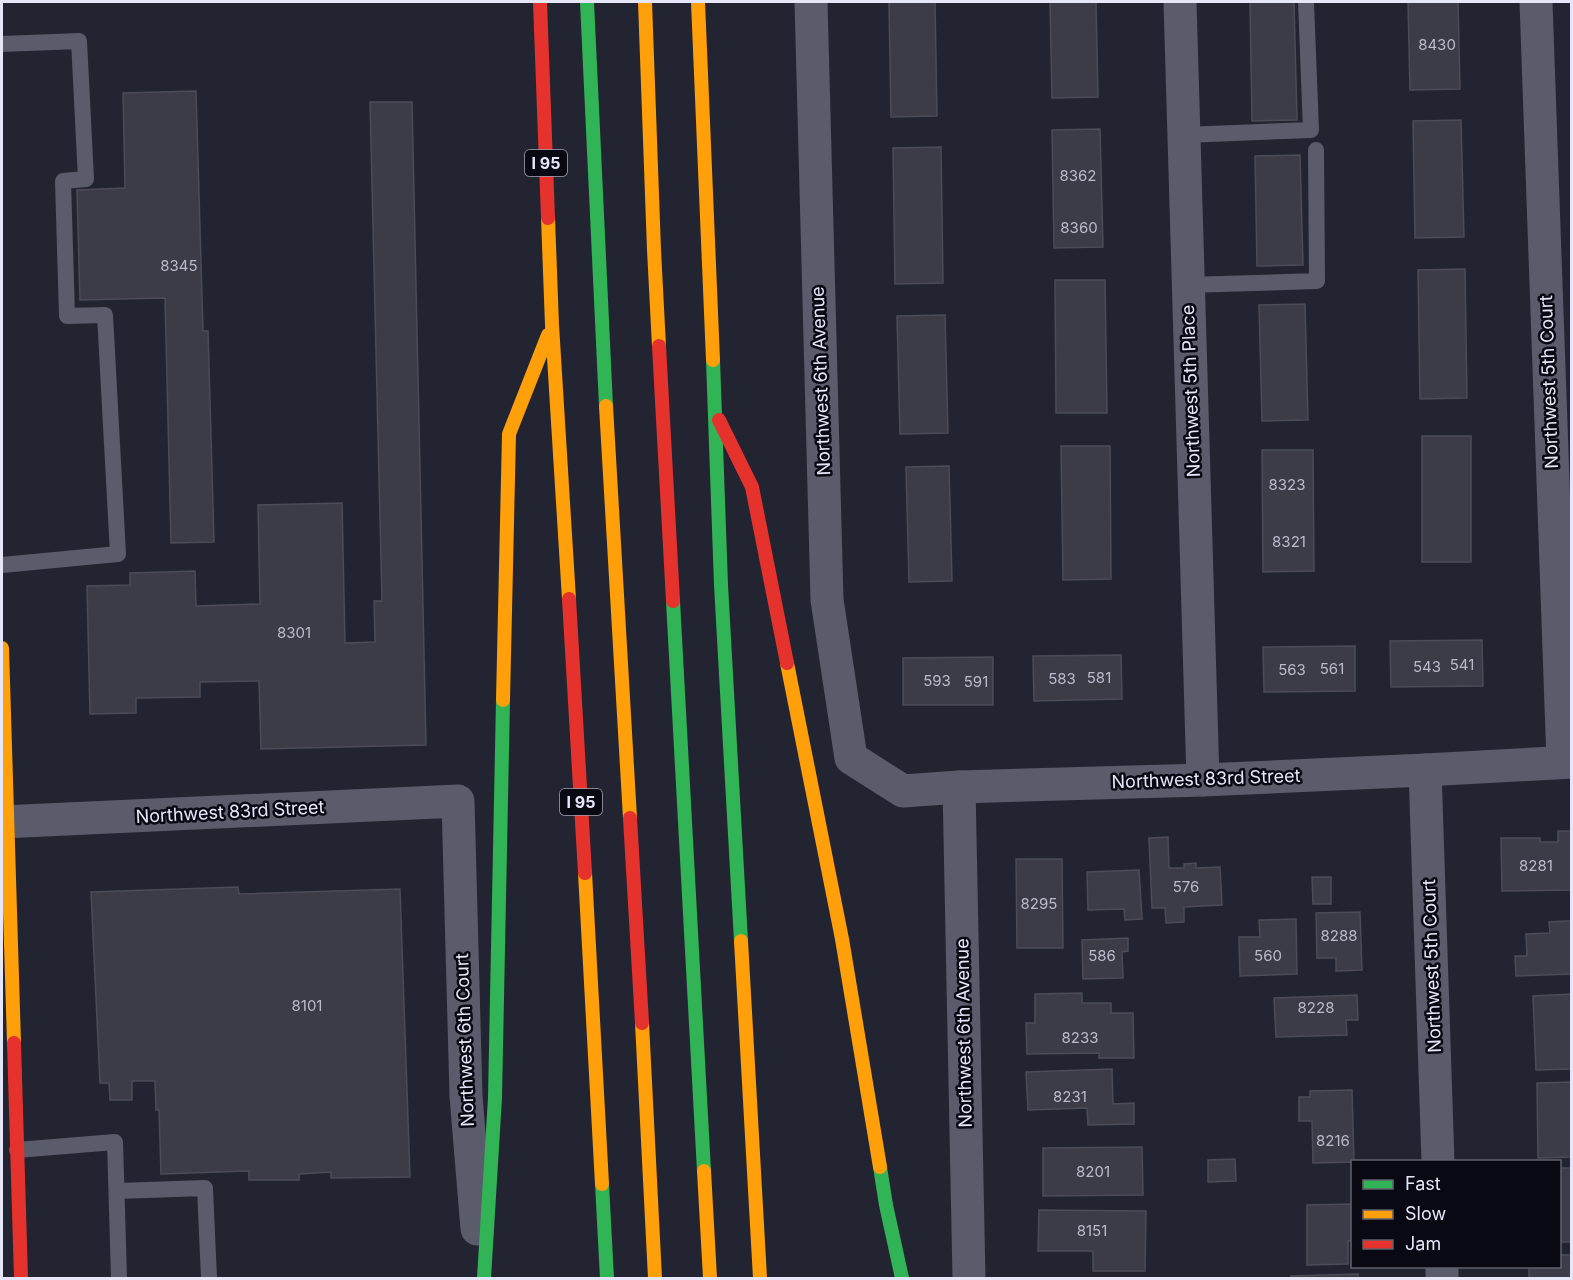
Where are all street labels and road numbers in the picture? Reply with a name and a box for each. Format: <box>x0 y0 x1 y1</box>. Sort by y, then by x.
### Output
road number: I 95 <box>525 150 567 176</box>
street label: Northwest 6th Avenue <box>807 286 834 476</box>
street label: Northwest 5th Court <box>1535 295 1562 469</box>
street label: Northwest 5th Place <box>1177 304 1204 478</box>
street label: Northwest 83rd Street <box>1111 765 1301 792</box>
road number: I 95 <box>560 789 602 815</box>
street label: Northwest 83rd Street <box>135 796 325 827</box>
street label: Northwest 5th Court <box>1418 879 1445 1053</box>
street label: Northwest 6th Avenue <box>951 938 976 1128</box>
street label: Northwest 6th Court <box>451 953 478 1127</box>

